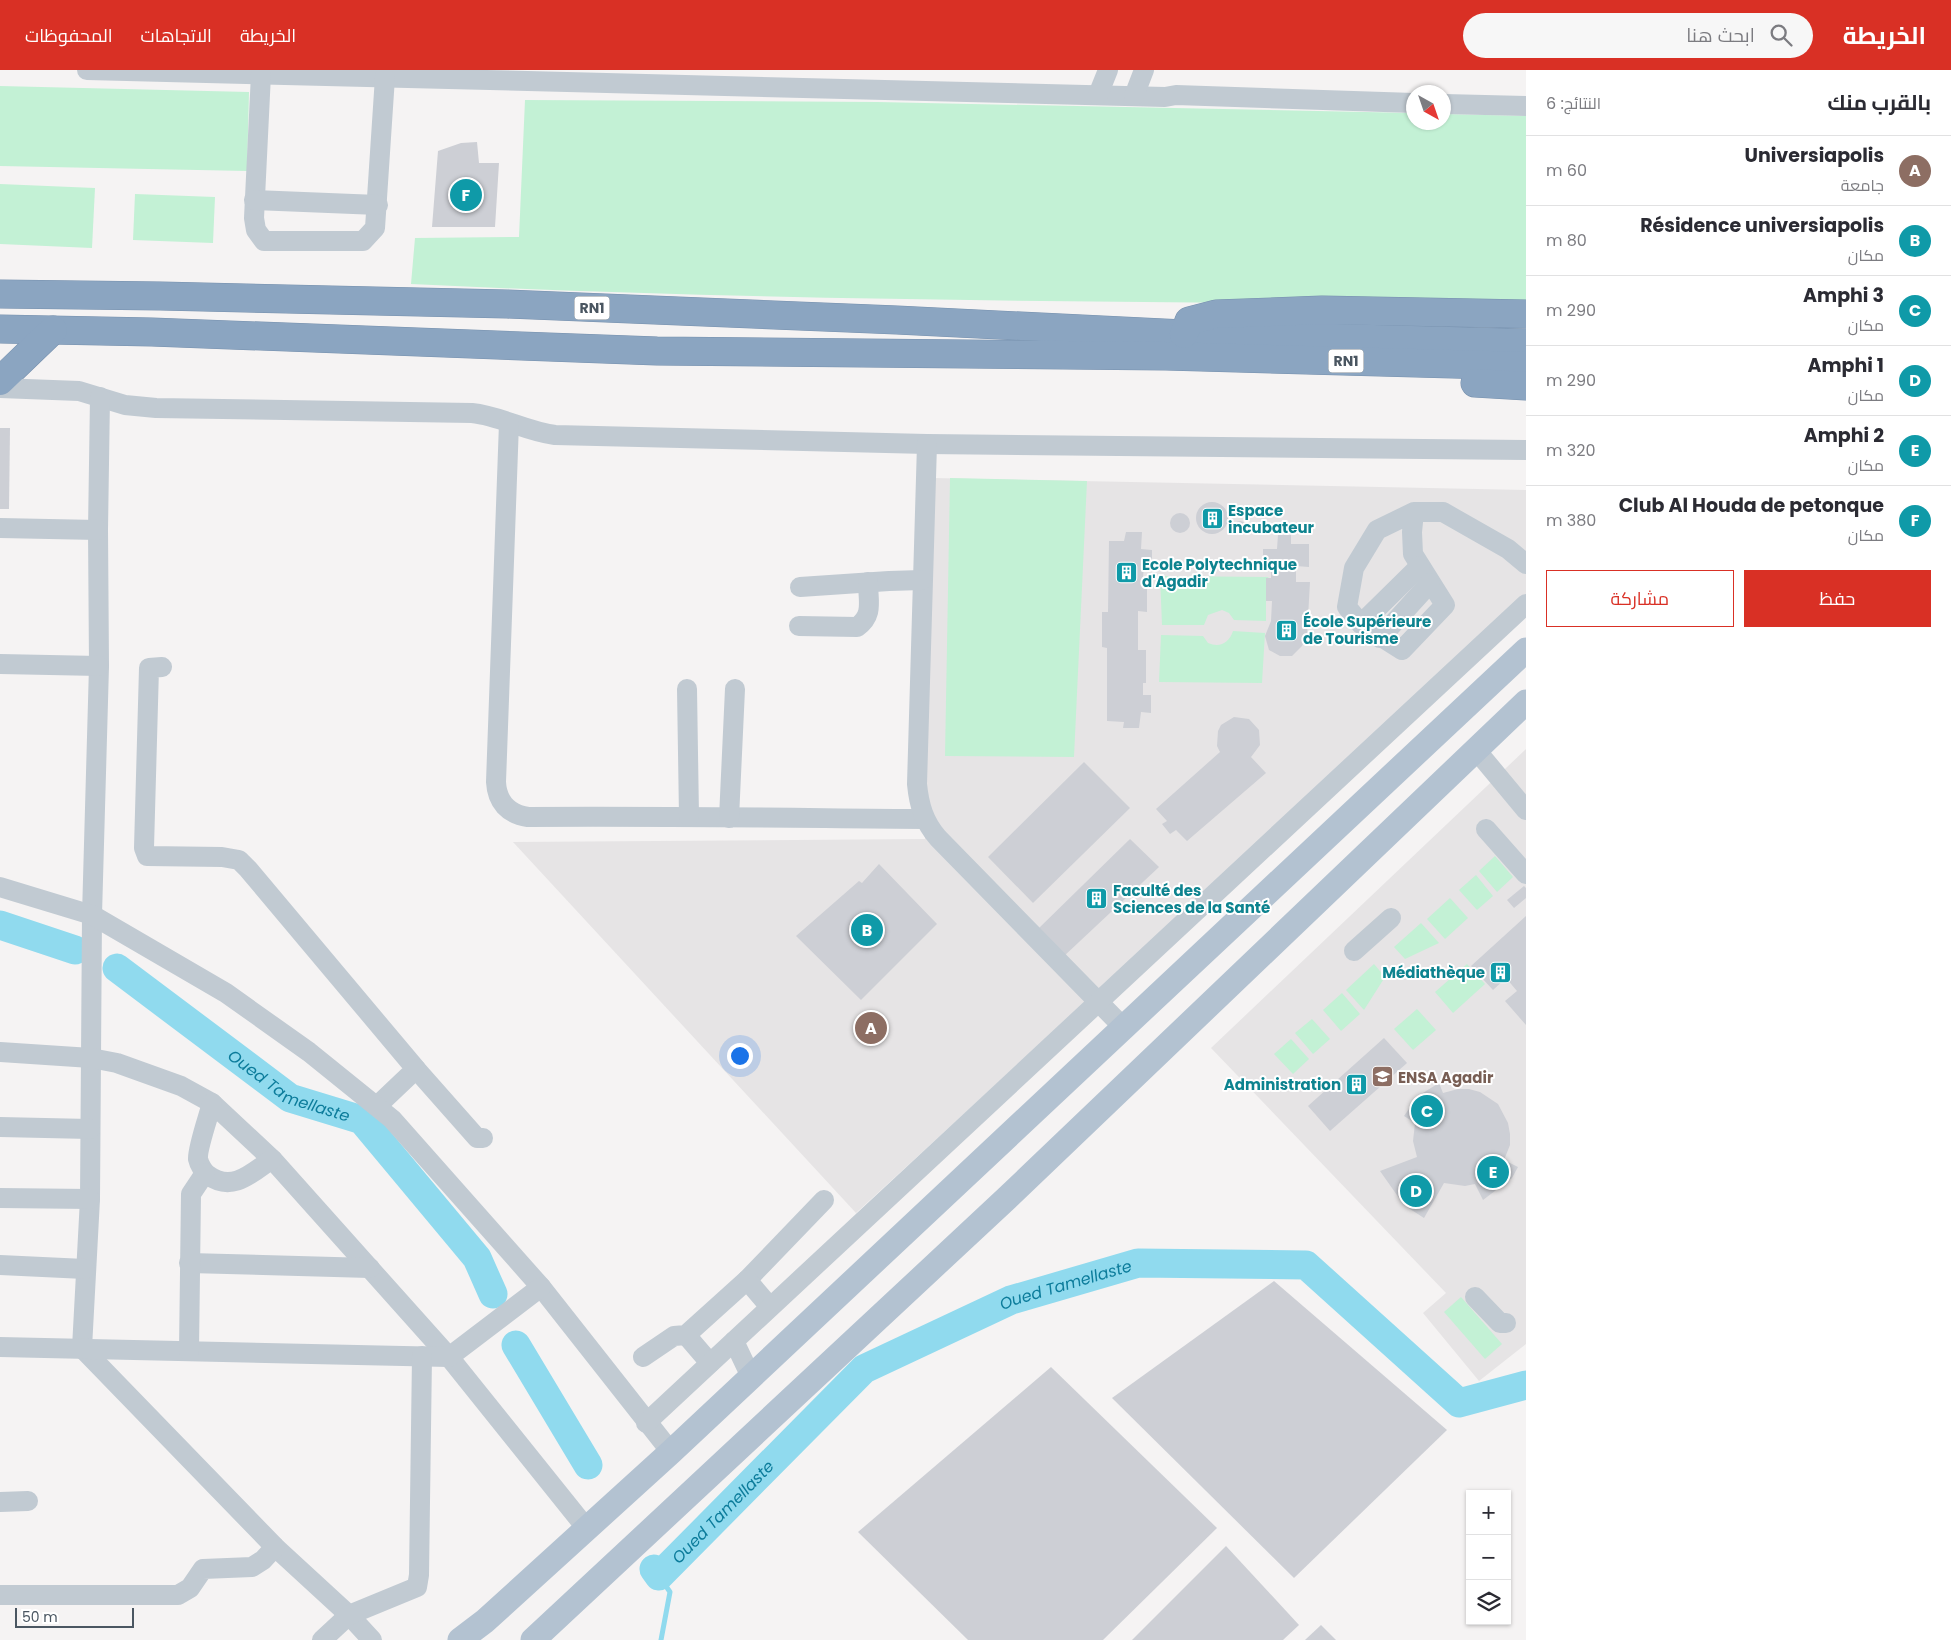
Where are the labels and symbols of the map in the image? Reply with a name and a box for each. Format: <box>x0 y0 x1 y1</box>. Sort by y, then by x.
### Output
north arrow <box>1406 85 1451 130</box>
pin: F <box>450 176 482 214</box>
road number: RN1 <box>574 297 610 320</box>
road number: RN1 <box>1328 350 1364 372</box>
place label: Espace incubateur <box>1228 500 1315 538</box>
building icon: Espace incubateur <box>1200 507 1224 531</box>
place label: Ecole Polytechnique d'Agadir <box>1142 554 1297 592</box>
building icon: Ecole Polytechnique d'Agadir <box>1114 561 1138 585</box>
place label: École Supérieure de Tourisme <box>1303 611 1431 649</box>
building icon: École Supérieure de Tourisme <box>1275 618 1299 642</box>
place label: Faculté des Sciences de la Santé <box>1113 880 1270 918</box>
building icon: Faculté des Sciences de la Santé <box>1085 887 1109 911</box>
pin: B <box>851 911 883 949</box>
building icon: Médiathèque <box>1489 960 1513 984</box>
place label: Médiathèque <box>1382 962 1485 983</box>
pin: A <box>855 1009 887 1047</box>
your location <box>727 1043 753 1069</box>
water label: Oued Tamellaste <box>223 1044 353 1127</box>
school or university icon: ENSA Agadir <box>1370 1065 1394 1089</box>
place label: ENSA Agadir <box>1398 1067 1494 1088</box>
building icon: Administration <box>1345 1072 1369 1096</box>
place label: Administration <box>1224 1074 1341 1095</box>
pin: C <box>1411 1092 1443 1130</box>
pin: E <box>1477 1153 1509 1191</box>
pin: D <box>1400 1172 1432 1210</box>
water label: Oued Tamellaste <box>995 1254 1135 1315</box>
water label: Oued Tamellaste <box>666 1455 779 1569</box>
scale bar <box>15 1605 134 1628</box>

